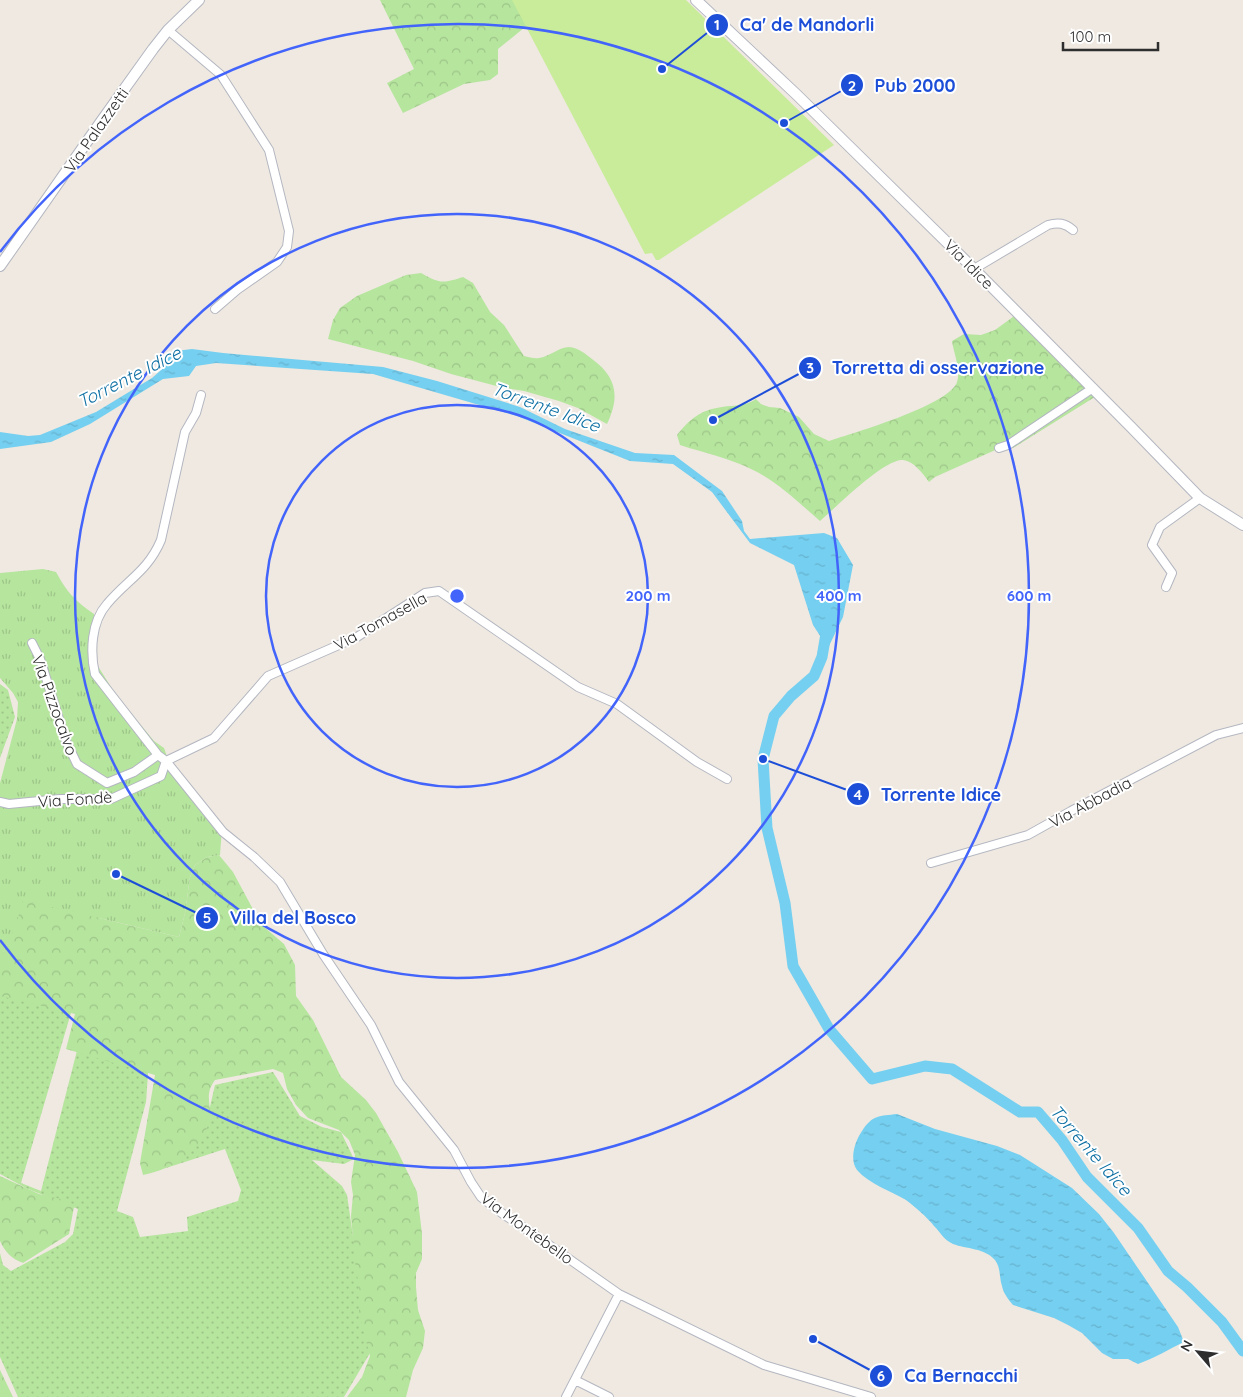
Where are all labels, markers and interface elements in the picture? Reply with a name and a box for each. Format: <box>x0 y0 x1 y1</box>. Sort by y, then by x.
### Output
callout: Ca' de Mandorli <box>704 8 884 41</box>
text: Ca' de Mandorli <box>740 13 874 36</box>
text: 1 <box>714 15 720 34</box>
scale bar <box>1063 20 1158 52</box>
text: 100 m <box>1070 27 1111 46</box>
callout: Pub 2000 <box>840 69 966 102</box>
text: Pub 2000 <box>874 74 956 97</box>
text: 2 <box>848 76 856 95</box>
street label: Via Palazzetti <box>59 84 133 176</box>
street label: Via Idice <box>940 235 998 293</box>
water label: Torrente Idice <box>73 341 186 413</box>
callout: Torretta di osservazione <box>797 352 1055 385</box>
text: Torretta di osservazione <box>832 356 1044 379</box>
text: 3 <box>806 358 814 377</box>
water label: Torrente Idice <box>489 377 604 437</box>
text: 200 m <box>626 586 671 605</box>
text: 400 m <box>816 586 862 605</box>
text: 600 m <box>1007 586 1051 605</box>
street label: Via Tomasella <box>330 587 430 655</box>
centre of rings <box>448 587 466 605</box>
street label: Via Pizzocalvo <box>28 652 82 758</box>
street label: Via Abbadia <box>1045 772 1135 832</box>
callout: Torrente Idice <box>845 778 1011 811</box>
text: Torrente Idice <box>881 783 1001 806</box>
text: 4 <box>854 785 863 804</box>
street label: Via Fondè <box>37 786 113 812</box>
callout: Villa del Bosco <box>194 901 366 934</box>
text: Villa del Bosco <box>230 906 356 929</box>
text: 5 <box>203 908 211 927</box>
water label: Torrente Idice <box>1045 1100 1137 1201</box>
street label: Via Montebello <box>477 1188 577 1268</box>
north arrow <box>1173 1327 1223 1377</box>
text: N <box>1176 1337 1197 1355</box>
callout: Ca Bernacchi <box>869 1359 1027 1392</box>
text: Ca Bernacchi <box>904 1364 1018 1387</box>
text: 6 <box>877 1366 885 1385</box>

